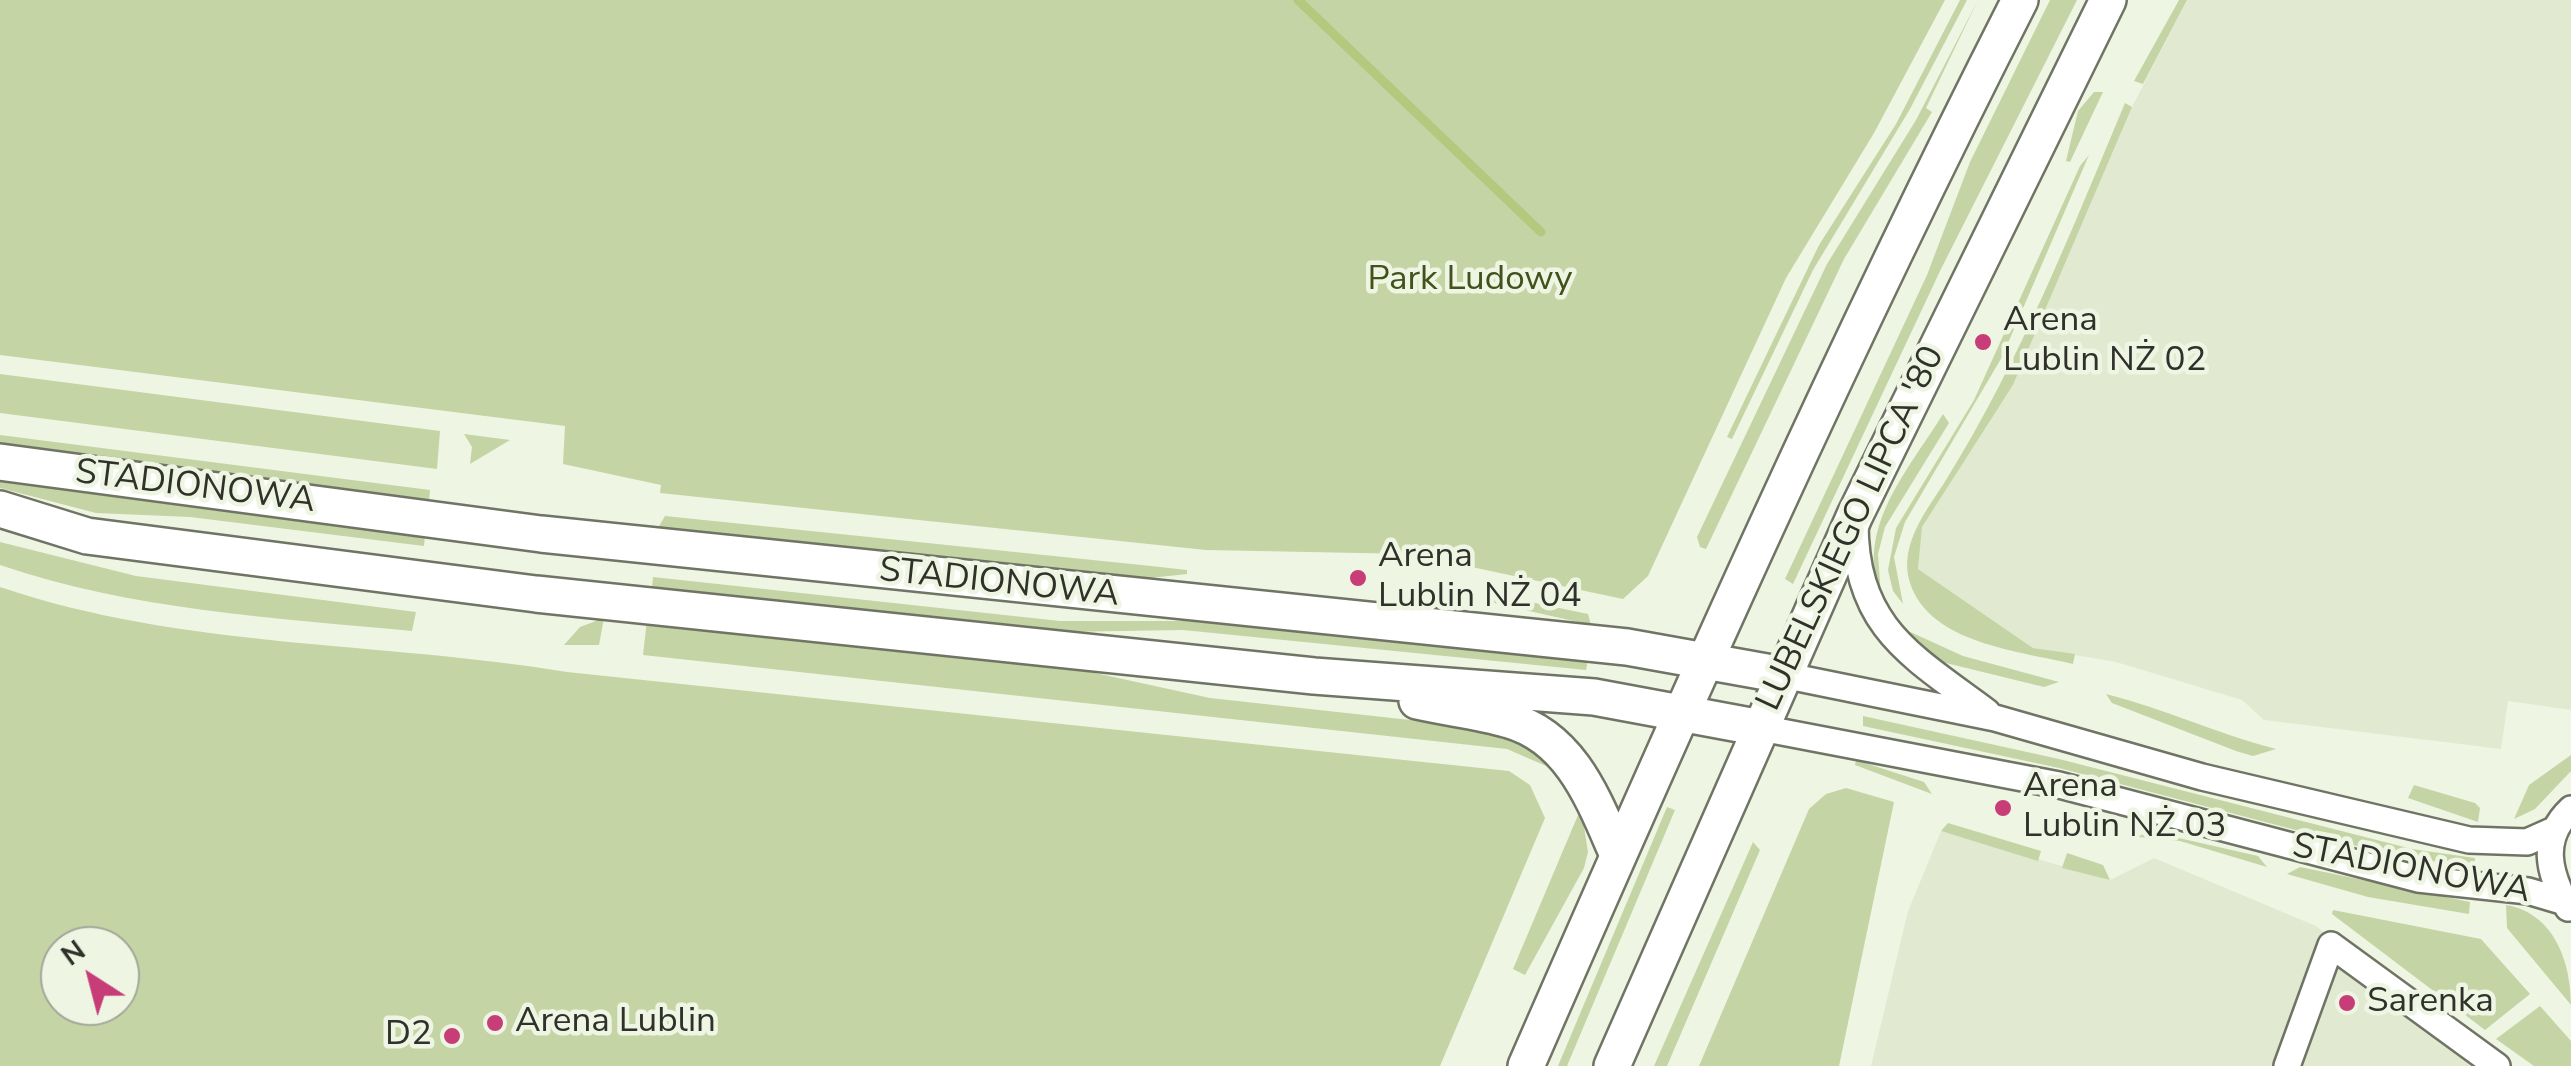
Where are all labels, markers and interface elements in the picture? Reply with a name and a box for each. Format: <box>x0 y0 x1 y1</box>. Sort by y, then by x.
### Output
park label: Park Ludowy <box>1368 260 1572 302</box>
place label: Arena Lublin NŻ 02 <box>2003 301 2207 383</box>
marker: Arena Lublin NŻ 02 <box>1972 331 1994 353</box>
street label: LUBELSKIEGO LIPCA '80 <box>1749 340 1955 718</box>
street label: STADIONOWA <box>73 452 317 524</box>
place label: Arena Lublin NŻ 04 <box>1378 537 1582 619</box>
street label: STADIONOWA <box>877 551 1121 617</box>
marker: Arena Lublin NŻ 04 <box>1347 567 1369 589</box>
place label: Arena Lublin NŻ 03 <box>2023 767 2227 849</box>
marker: Arena Lublin NŻ 03 <box>1992 797 2014 819</box>
street label: STADIONOWA <box>2289 826 2533 914</box>
north arrow <box>40 926 140 1026</box>
text: N <box>54 932 93 975</box>
place label: Sarenka <box>2367 982 2494 1024</box>
marker: Sarenka <box>2336 992 2358 1014</box>
place label: Arena Lublin <box>515 1002 716 1044</box>
marker: Arena Lublin <box>484 1012 506 1034</box>
place label: D2 <box>385 1015 432 1057</box>
marker: D2 <box>441 1025 463 1047</box>

